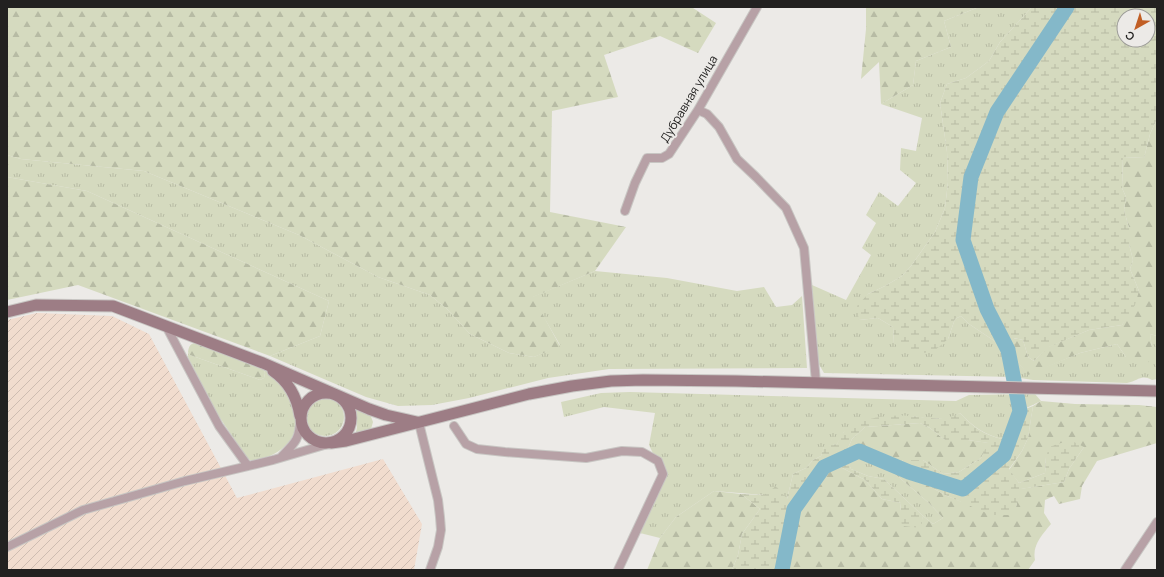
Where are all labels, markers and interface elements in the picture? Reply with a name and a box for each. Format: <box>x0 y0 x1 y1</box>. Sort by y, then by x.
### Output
north arrow <box>1116 8 1156 48</box>
text: С <box>1122 28 1137 45</box>
street label: Дубравная улица <box>656 52 721 146</box>

